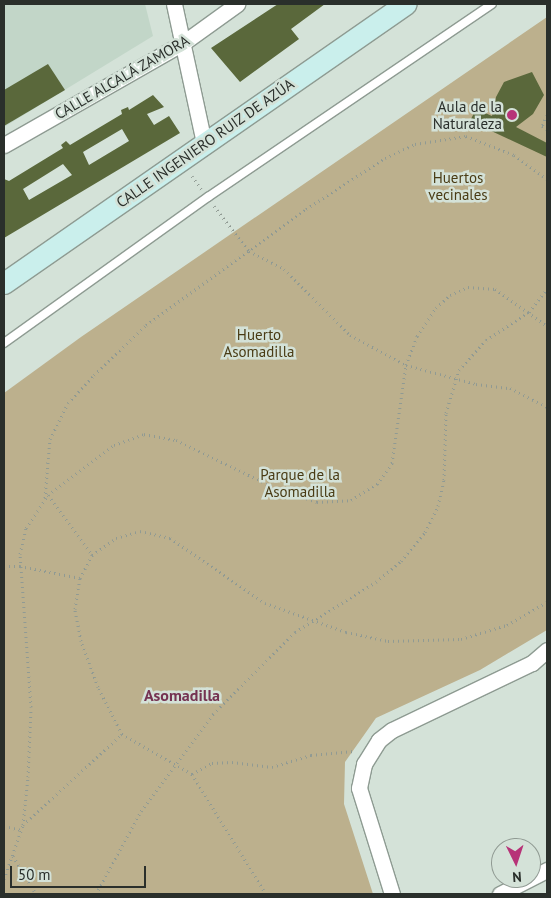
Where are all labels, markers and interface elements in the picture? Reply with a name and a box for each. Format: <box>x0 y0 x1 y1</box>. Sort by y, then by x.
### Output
street label: CALLE ALCALÁ ZAMORA <box>51 31 193 123</box>
street label: CALLE INGENIERO RUIZ DE AZÚA <box>112 74 298 212</box>
place label: Aula de la Naturaleza <box>433 97 502 132</box>
marker: Aula de la Naturaleza <box>506 109 518 121</box>
park label: Huertos vecinales <box>428 168 488 203</box>
park label: Huerto Asomadilla <box>223 325 295 360</box>
park label: Parque de la Asomadilla <box>260 465 340 500</box>
district label: Asomadilla <box>144 685 220 705</box>
north arrow <box>491 838 541 888</box>
scale bar <box>12 856 149 888</box>
text: 50 m <box>18 865 51 884</box>
text: N <box>512 868 522 886</box>

